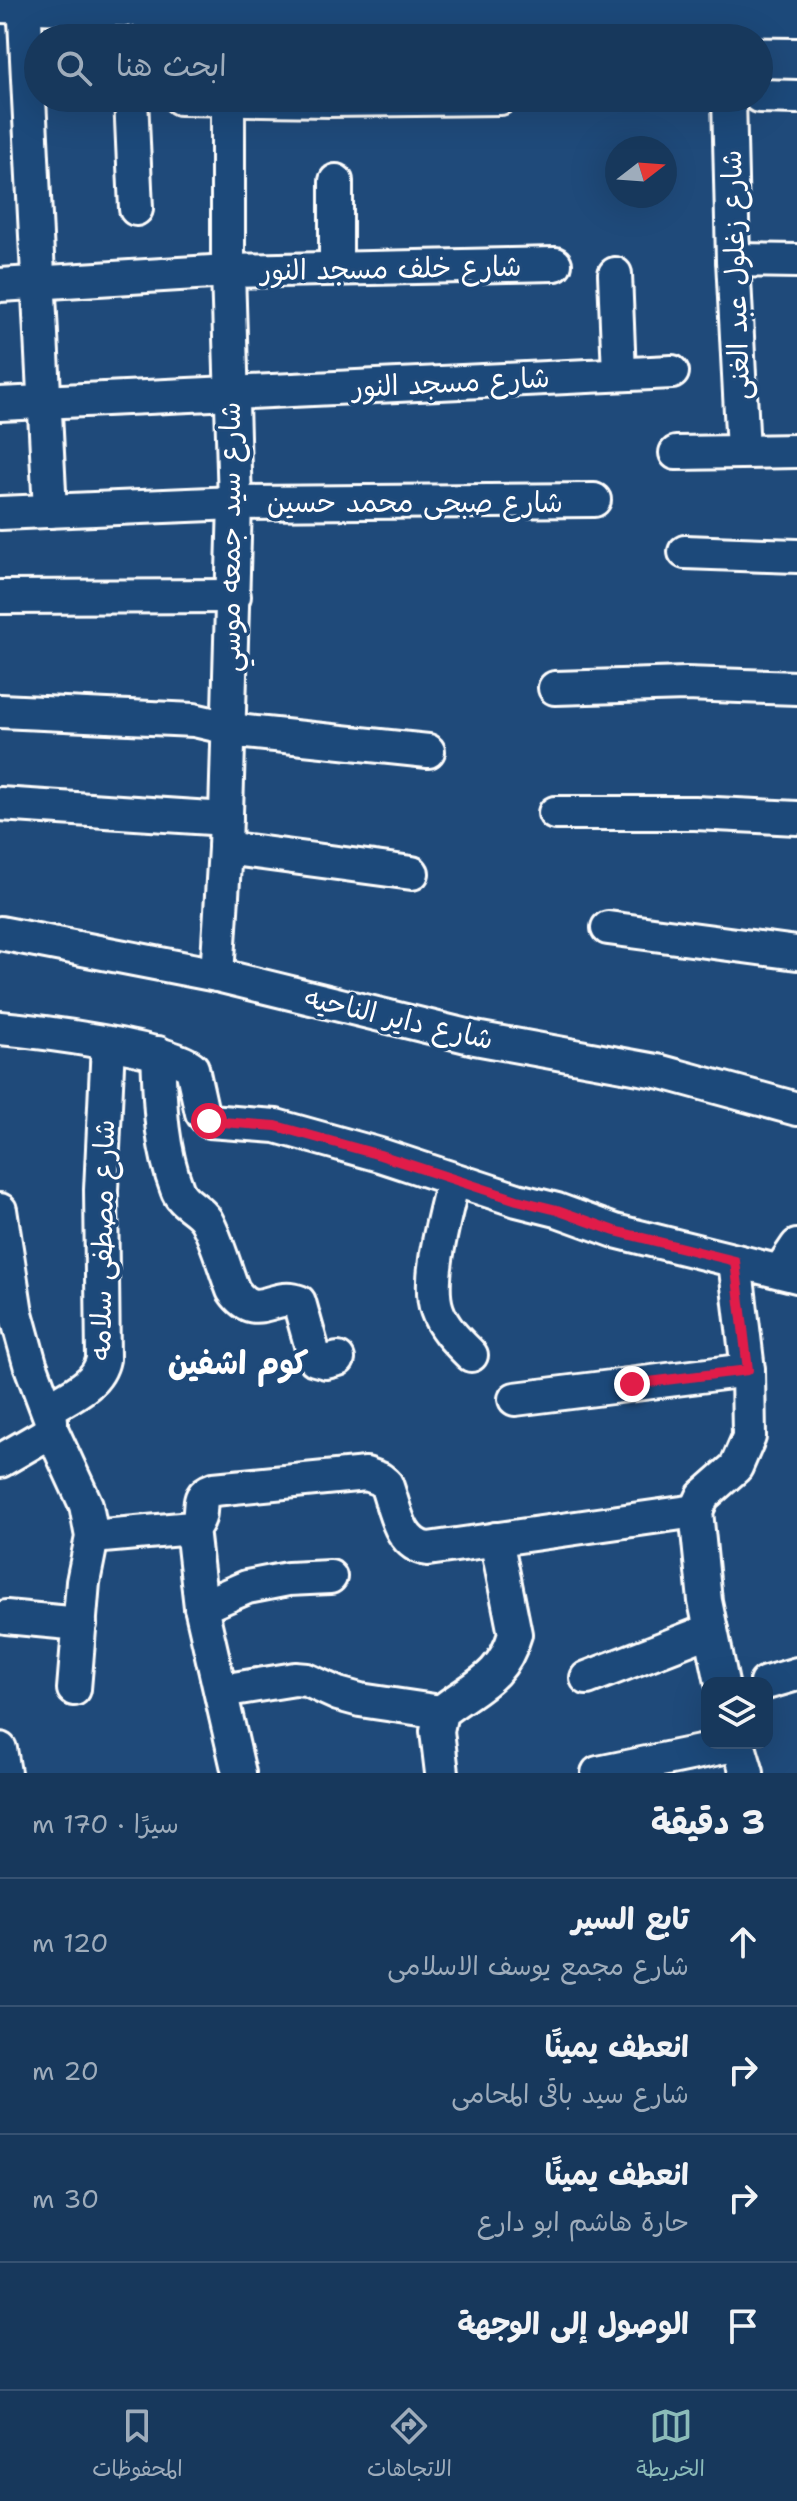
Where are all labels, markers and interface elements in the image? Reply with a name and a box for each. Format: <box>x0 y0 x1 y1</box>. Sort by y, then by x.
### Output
search box <box>24 24 773 112</box>
text: ابحث هنا <box>116 45 227 86</box>
icon: search <box>52 46 96 90</box>
north arrow <box>605 136 677 208</box>
street label: شارع زغلول عبد الغنى <box>712 149 759 401</box>
street label: شارع خلف مسجد النور <box>258 247 522 290</box>
street label: شارع مسجد النور <box>349 358 551 407</box>
street label: شارع سيد جمعه موسي <box>211 402 255 672</box>
street label: شارع صبحى محمد حسين <box>267 483 563 522</box>
street label: شارع داير الناحيه <box>301 978 497 1059</box>
route start <box>191 1103 227 1139</box>
street label: شارع مصطفى سلامه <box>81 1119 124 1361</box>
district label: كوم اشفين <box>168 1341 308 1387</box>
route end <box>614 1366 650 1402</box>
map controls <box>701 1677 773 1749</box>
button: layers <box>701 1677 773 1749</box>
text: 3 دقيقة <box>651 1799 765 1845</box>
text: سيرًا · 170 m <box>32 1806 179 1841</box>
text: تابع السير <box>572 1898 689 1939</box>
icon: ahead <box>721 1920 765 1964</box>
text: 120 m <box>32 1925 108 1960</box>
text: شارع مجمع يوسف الاسلامى <box>387 1948 689 1983</box>
text: انعطف يمينًا <box>545 2026 689 2067</box>
icon: right <box>721 2048 765 2092</box>
text: 20 m <box>32 2053 99 2088</box>
text: شارع سيد باقى المحامى <box>451 2076 689 2111</box>
text: انعطف يمينًا <box>545 2154 689 2195</box>
icon: right <box>721 2176 765 2220</box>
text: 30 m <box>32 2181 99 2216</box>
text: حارة هاشم ابو دارع <box>477 2204 689 2239</box>
text: الوصول إلى الوجهة <box>457 2303 689 2344</box>
icon: arrive <box>721 2304 765 2348</box>
tab: المحفوظات <box>92 2404 183 2488</box>
tab: الاتجاهات <box>367 2404 452 2488</box>
tab: الخريطة <box>636 2404 705 2488</box>

